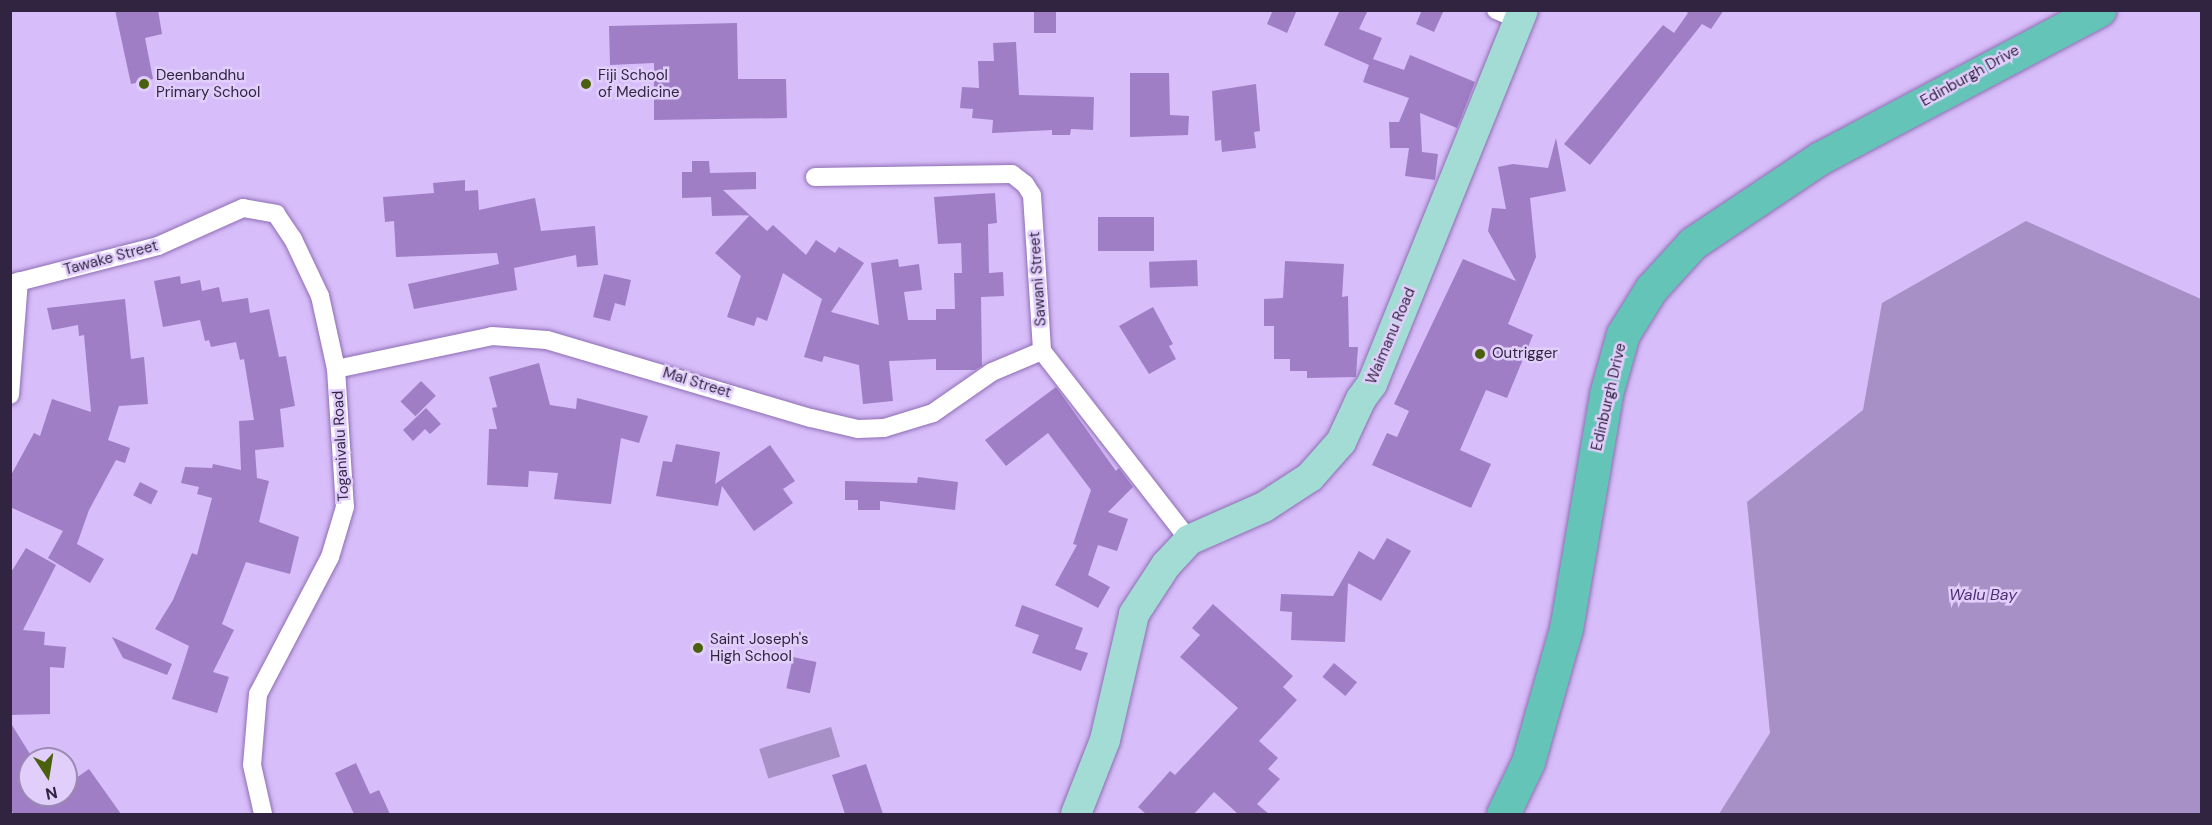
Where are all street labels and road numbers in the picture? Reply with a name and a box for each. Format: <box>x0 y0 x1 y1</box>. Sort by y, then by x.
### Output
street label: Edinburgh Drive <box>1918 41 2022 111</box>
street label: Sawani Street <box>1026 231 1050 327</box>
street label: Tawake Street <box>62 237 160 279</box>
street label: Waimanu Road <box>1363 285 1419 387</box>
street label: Edinburgh Drive <box>1588 341 1630 453</box>
street label: Mal Street <box>661 364 733 402</box>
street label: Toganivalu Road <box>329 390 353 502</box>

